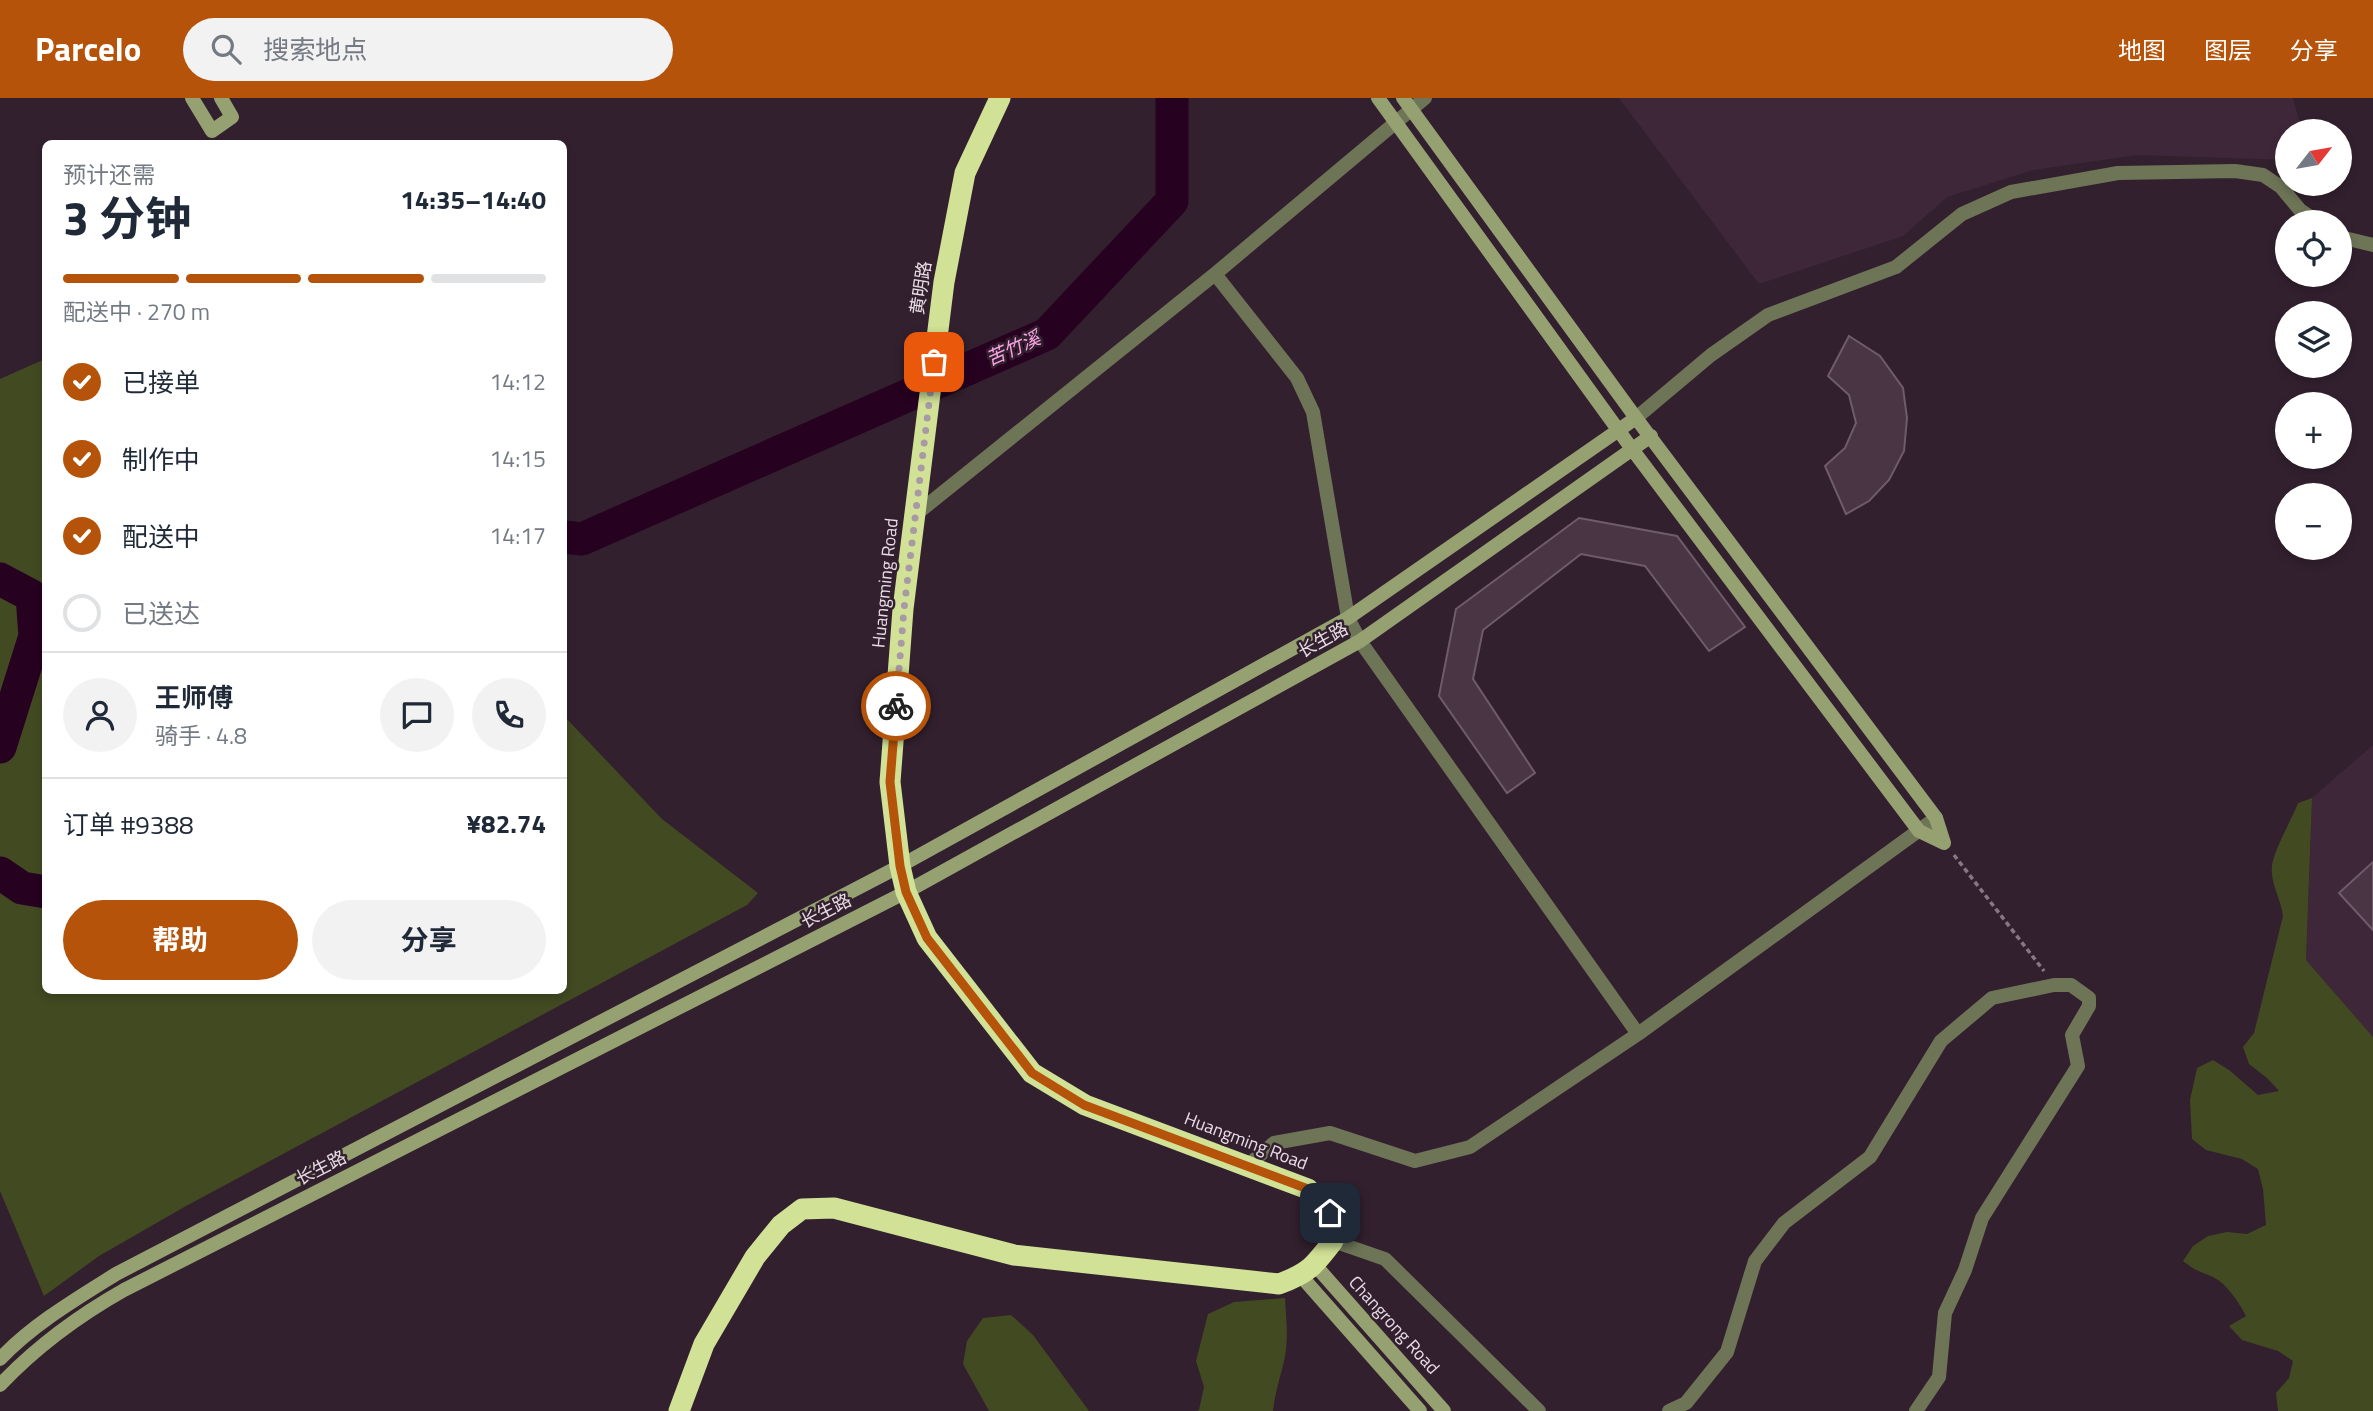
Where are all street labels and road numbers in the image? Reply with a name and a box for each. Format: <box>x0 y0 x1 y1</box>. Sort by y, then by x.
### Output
street label: 黄明路 <box>903 259 938 317</box>
street label: Huangming Road <box>864 517 905 649</box>
street label: 长生路 <box>1293 615 1353 664</box>
street label: 长生路 <box>796 886 856 935</box>
street label: Huangming Road <box>1180 1105 1312 1177</box>
street label: 长生路 <box>291 1143 351 1192</box>
street label: Changrong Road <box>1343 1269 1446 1380</box>

